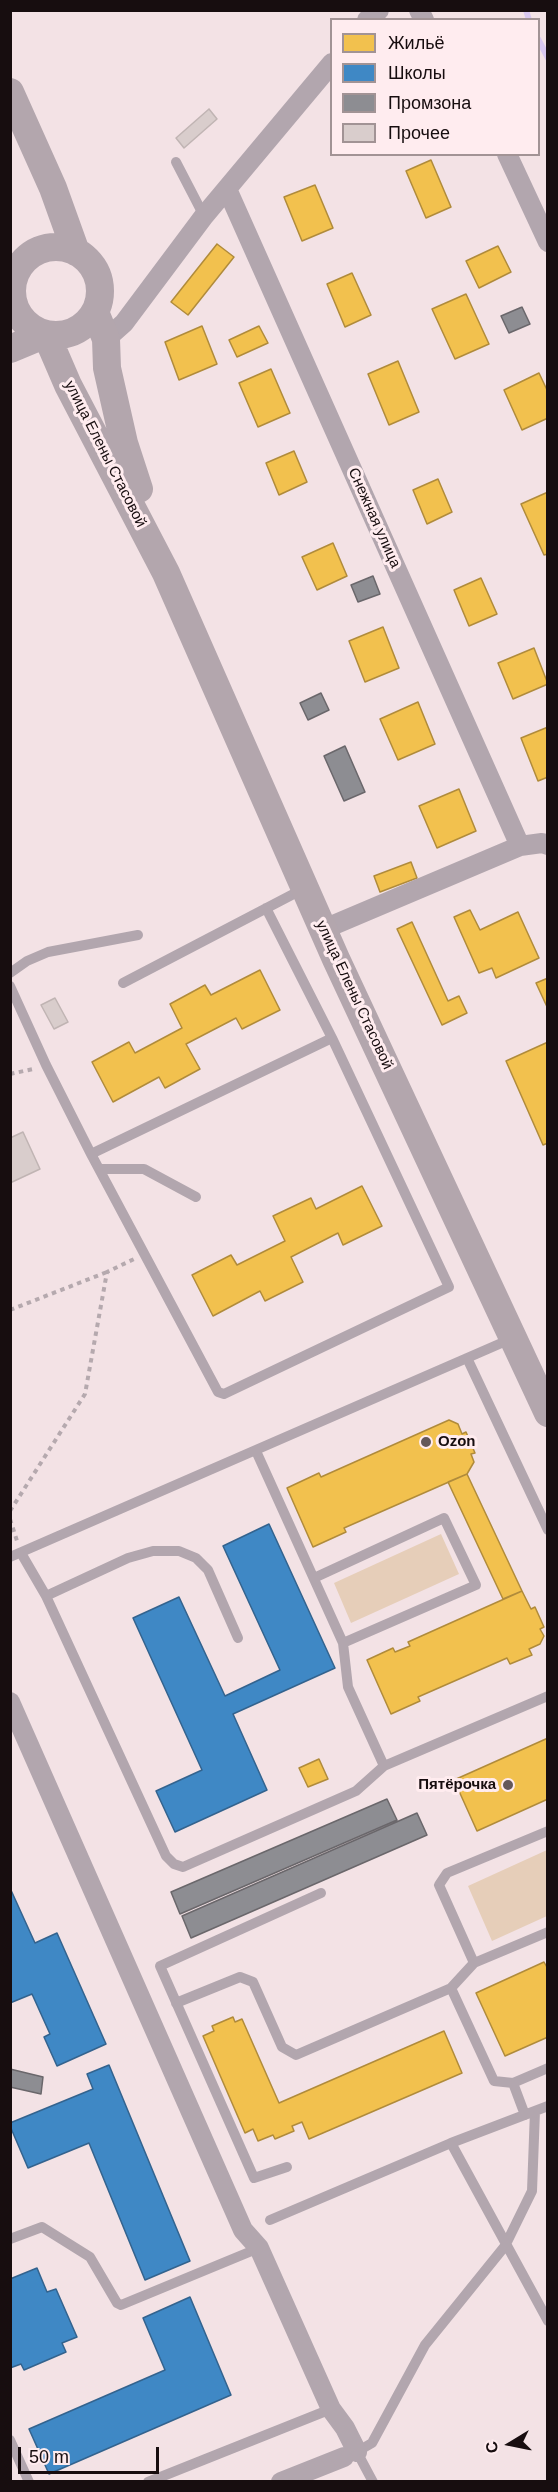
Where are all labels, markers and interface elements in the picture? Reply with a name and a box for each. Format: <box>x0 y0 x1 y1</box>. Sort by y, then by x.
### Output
legend <box>330 18 540 156</box>
text: Жильё <box>388 33 445 53</box>
text: Школы <box>388 63 446 83</box>
text: Промзона <box>388 93 471 113</box>
text: Прочее <box>388 123 450 143</box>
street label: улица Елены Стасовой <box>60 378 150 530</box>
street label: Снежная улица <box>344 465 404 571</box>
street label: улица Елены Стасовой <box>312 918 396 1072</box>
place label: Ozon <box>438 1433 475 1451</box>
marker: Ozon <box>419 1435 433 1449</box>
place label: Пятёрочка <box>418 1776 496 1794</box>
marker: Пятёрочка <box>501 1778 515 1792</box>
north arrow <box>480 2414 540 2474</box>
scale bar <box>21 2435 162 2473</box>
text: С <box>482 2440 501 2454</box>
text: 50 m <box>29 2447 69 2467</box>

